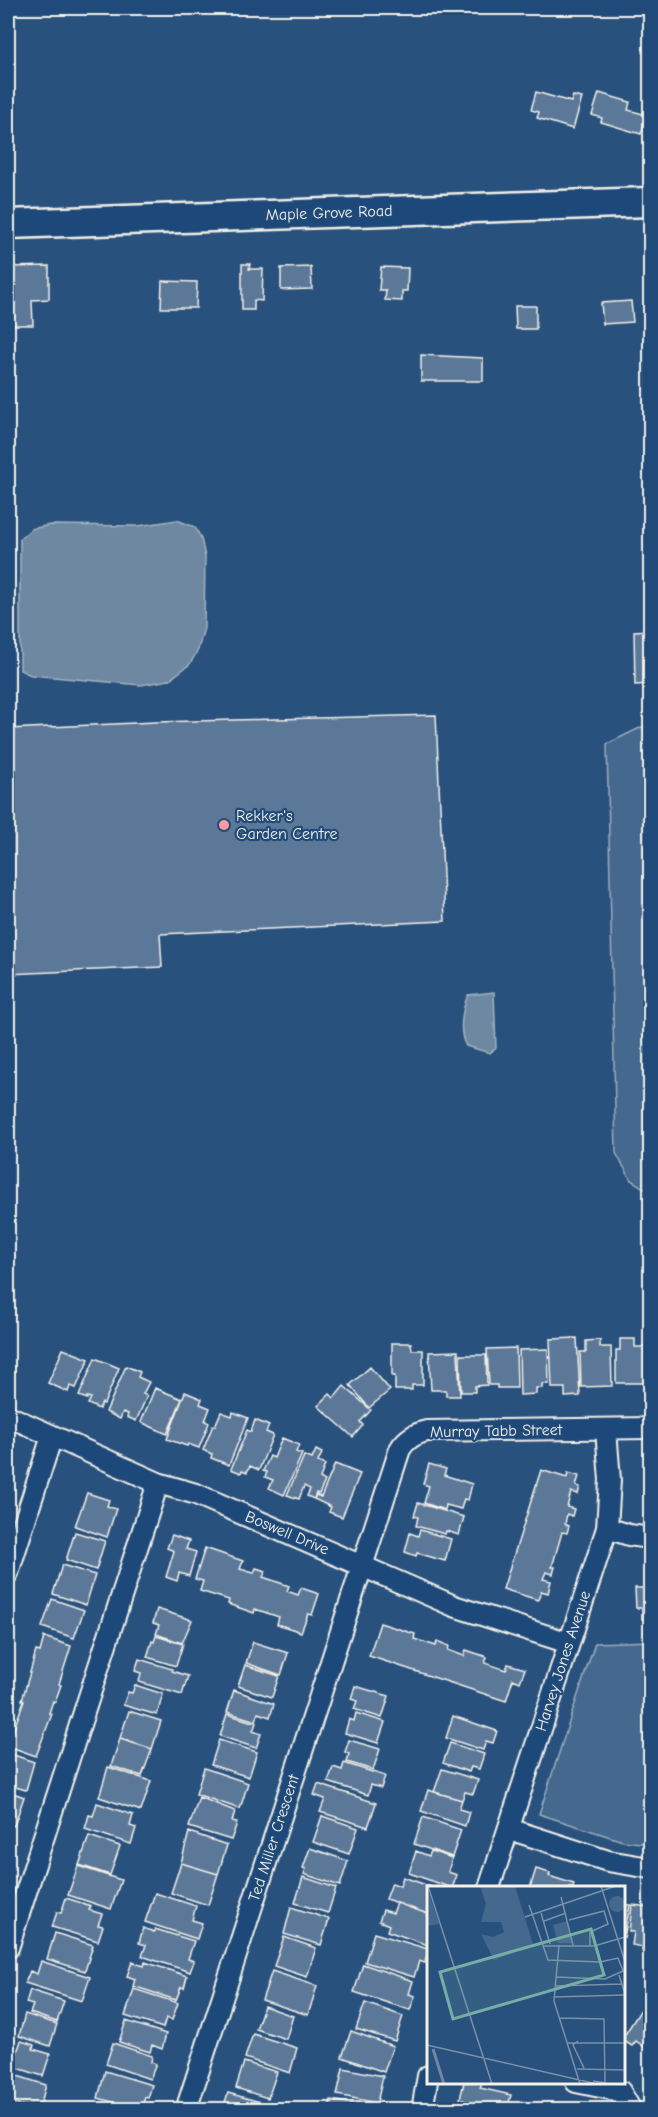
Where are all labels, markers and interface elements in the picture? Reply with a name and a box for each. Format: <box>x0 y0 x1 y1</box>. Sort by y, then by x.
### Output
street label: Maple Grove Road <box>265 202 393 224</box>
place label: Rekker's Garden Centre <box>236 807 338 843</box>
marker: Rekker's Garden Centre <box>217 818 231 832</box>
street label: Murray Tabb Street <box>430 1421 563 1441</box>
street label: Boswell Drive <box>243 1507 331 1559</box>
street label: Harvey Jones Avenue <box>532 1589 594 1733</box>
street label: Ted Miller Crescent <box>245 1772 303 1904</box>
inset map <box>427 1886 625 2084</box>

